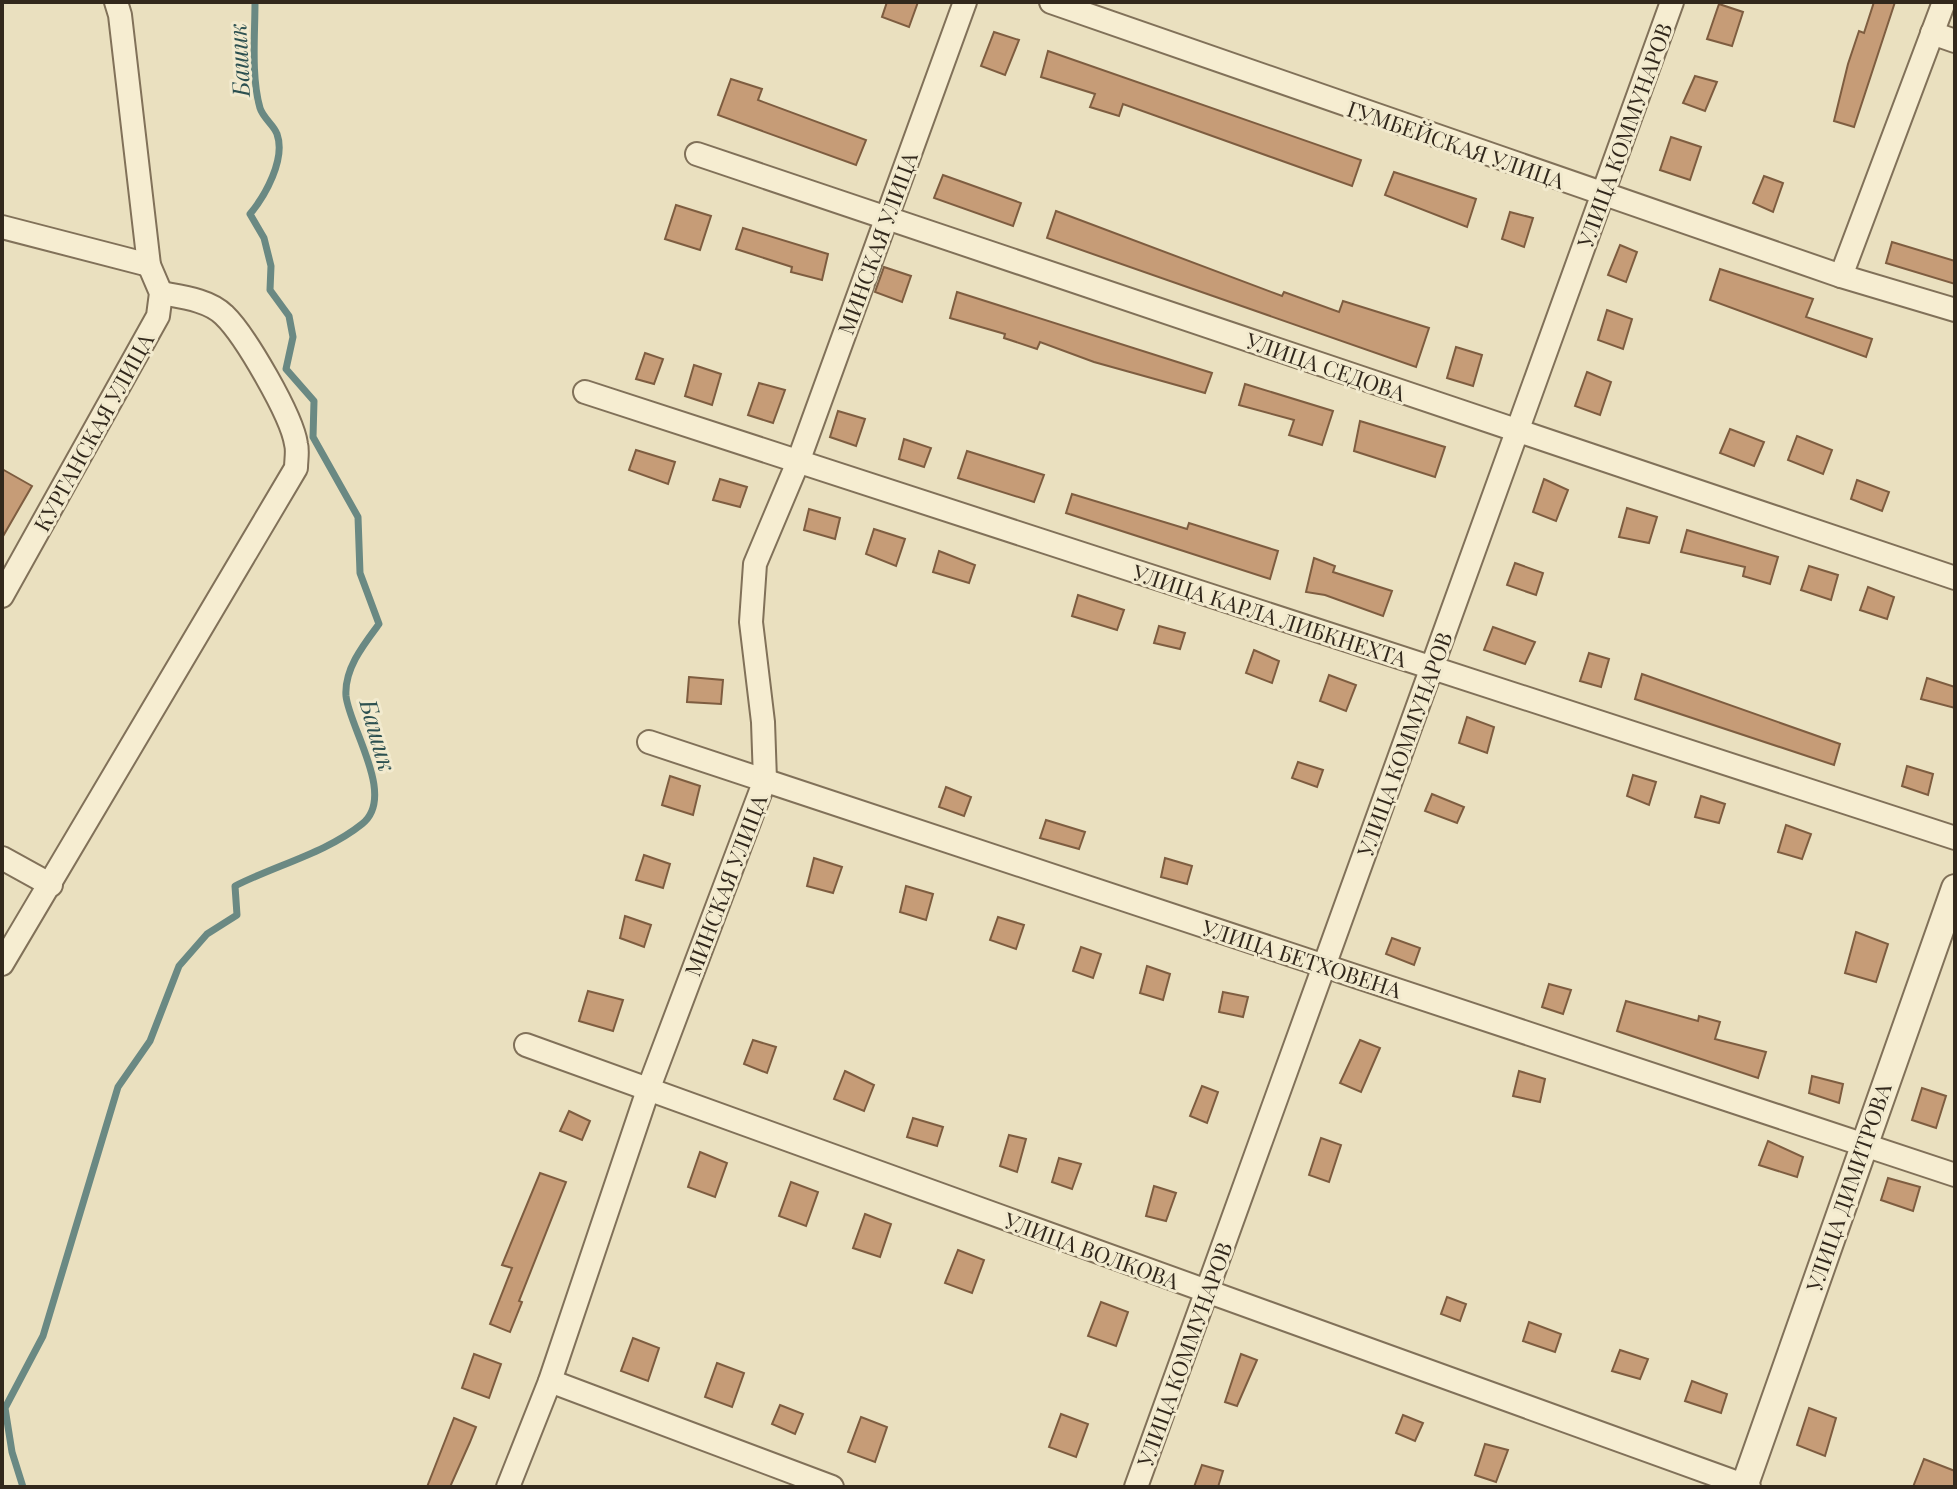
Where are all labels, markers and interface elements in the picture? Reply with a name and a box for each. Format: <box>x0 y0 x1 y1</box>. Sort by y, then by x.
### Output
street label: УЛИЦА КОММУНАРОВ <box>1569 18 1679 253</box>
water label: Башик <box>220 22 256 99</box>
street label: ГУМБЕЙСКАЯ УЛИЦА <box>1343 93 1569 195</box>
street label: МИНСКАЯ УЛИЦА <box>830 147 924 338</box>
street label: УЛИЦА СЕДОВА <box>1241 324 1410 407</box>
street label: КУРГАНСКАЯ УЛИЦА <box>26 327 160 536</box>
street label: УЛИЦА КАРЛА ЛИБКНЕХТА <box>1128 556 1411 674</box>
street label: УЛИЦА КОММУНАРОВ <box>1349 627 1459 862</box>
water label: Башик <box>353 694 405 775</box>
street label: МИНСКАЯ УЛИЦА <box>677 790 773 980</box>
street label: УЛИЦА БЕТХОВЕНА <box>1197 911 1406 1004</box>
street label: УЛИЦА ДИМИТРОВА <box>1798 1079 1898 1296</box>
street label: УЛИЦА ВОЛКОВА <box>1000 1204 1184 1296</box>
street label: УЛИЦА КОММУНАРОВ <box>1129 1237 1239 1472</box>

